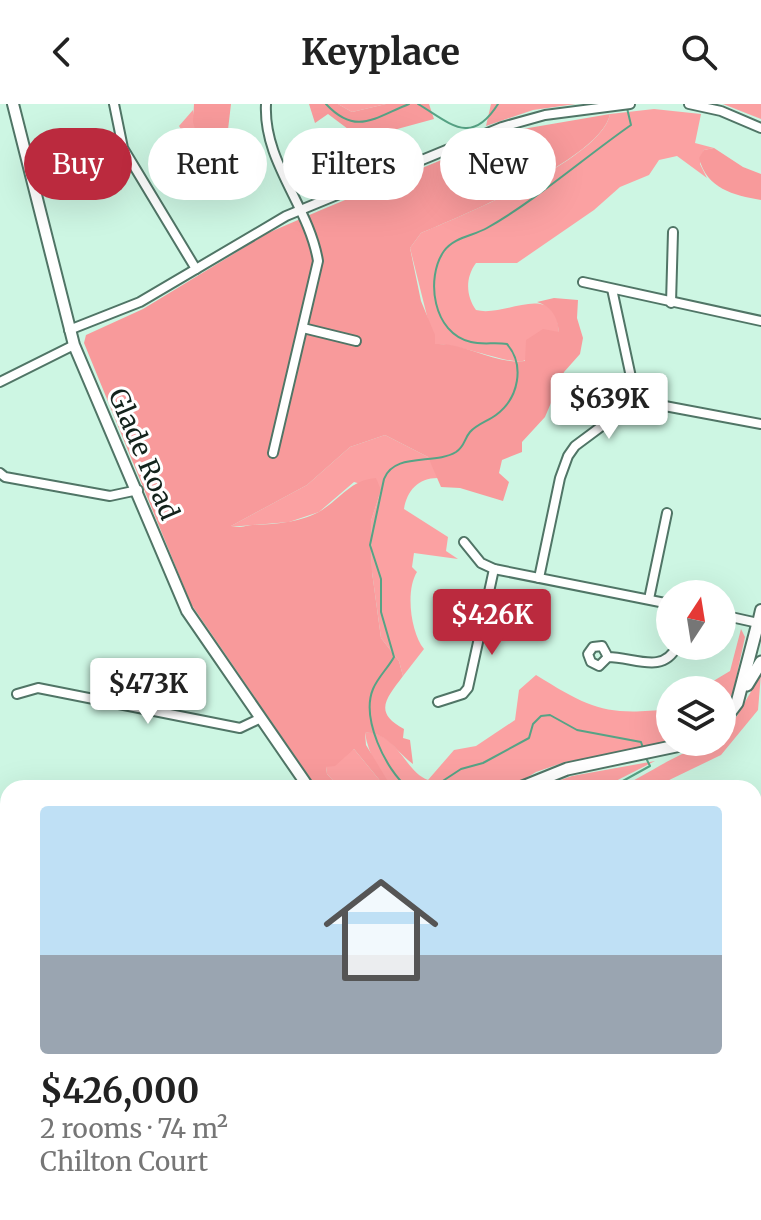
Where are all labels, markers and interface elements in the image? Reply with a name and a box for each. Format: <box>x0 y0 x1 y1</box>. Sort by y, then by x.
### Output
icon: back <box>40 30 84 74</box>
text: Keyplace <box>301 30 460 75</box>
icon: search <box>677 30 721 74</box>
chip: Buy <box>24 128 132 200</box>
chip: Rent <box>148 128 267 200</box>
chip: Filters <box>283 128 424 200</box>
chip: New <box>440 128 556 200</box>
pin: $639K <box>553 373 665 441</box>
text: $639K <box>569 382 649 415</box>
street label: Glade Road <box>102 383 187 525</box>
north arrow <box>656 580 736 660</box>
map controls <box>656 580 736 756</box>
pin: $426K <box>436 589 548 657</box>
text: $426K <box>451 598 533 631</box>
pin: $473K <box>92 658 204 726</box>
text: $473K <box>108 667 188 700</box>
button: layers <box>656 676 736 756</box>
icon: home <box>309 858 453 1002</box>
text: $426,000 <box>40 1070 199 1112</box>
text: 2 rooms · 74 m² <box>40 1112 228 1145</box>
text: Chilton Court <box>40 1145 208 1178</box>

